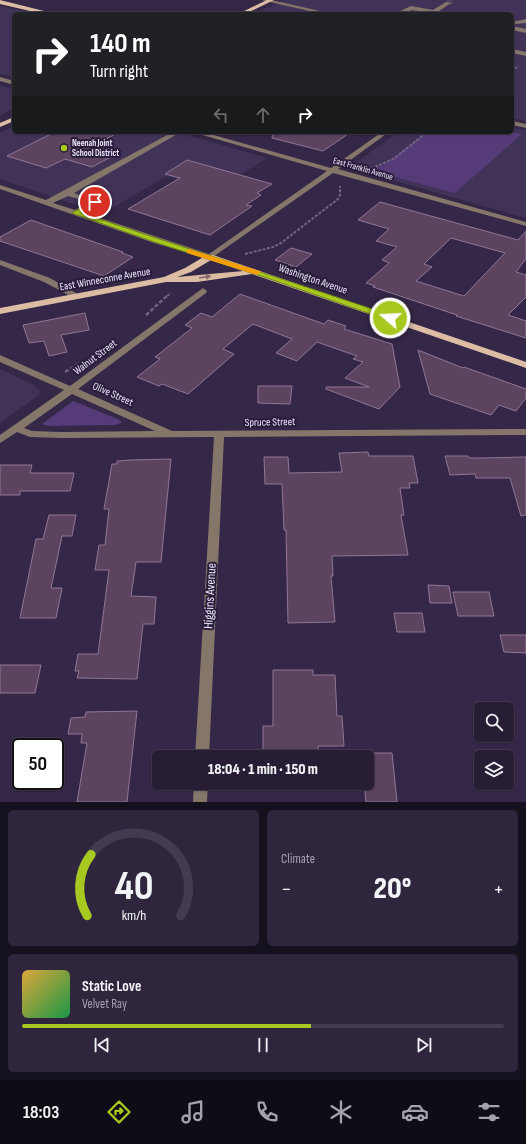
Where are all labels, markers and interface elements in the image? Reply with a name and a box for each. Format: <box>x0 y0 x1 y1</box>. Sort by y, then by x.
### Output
text: 140 m <box>90 27 151 60</box>
icon: right <box>24 28 76 80</box>
text: Turn right <box>90 61 148 82</box>
icon: left <box>210 104 232 126</box>
icon: ahead <box>252 104 274 126</box>
icon: right <box>294 104 316 126</box>
place label: Neenah Joint School District <box>72 138 119 159</box>
marker: Neenah Joint School District <box>59 143 69 153</box>
street label: East Franklin Avenue <box>332 155 395 183</box>
pin <box>78 185 112 219</box>
icon: arrive <box>84 191 106 213</box>
street label: Washington Avenue <box>277 261 349 297</box>
street label: East Winneconne Avenue <box>59 265 151 293</box>
one-way arrow <box>199 274 211 280</box>
position arrow <box>369 297 411 339</box>
street label: Walnut Street <box>71 336 120 377</box>
street label: Olive Street <box>91 379 136 409</box>
street label: Spruce Street <box>245 415 296 429</box>
street label: Higgins Avenue <box>200 563 220 629</box>
map controls <box>474 702 514 790</box>
button: search <box>474 702 514 742</box>
speed limit sign: 50 <box>12 738 64 790</box>
button: layers <box>474 750 514 790</box>
text: 18:04 · 1 min · 150 m <box>208 760 318 779</box>
text: Climate <box>281 851 315 867</box>
text: 40 <box>114 862 153 911</box>
text: 20° <box>374 871 411 907</box>
text: − <box>281 876 292 903</box>
text: + <box>493 876 504 903</box>
text: km/h <box>121 907 146 924</box>
text: Static Love <box>82 977 141 996</box>
text: Velvet Ray <box>82 996 127 1012</box>
icon: previous <box>91 1034 113 1056</box>
icon: pause <box>252 1034 274 1056</box>
icon: next <box>413 1034 435 1056</box>
icon: directions <box>105 1098 133 1126</box>
icon: music <box>179 1098 207 1126</box>
icon: phone <box>253 1098 281 1126</box>
icon: climate <box>327 1098 355 1126</box>
icon: car <box>401 1098 429 1126</box>
icon: filters <box>475 1098 503 1126</box>
text: 18:03 <box>23 1102 59 1123</box>

